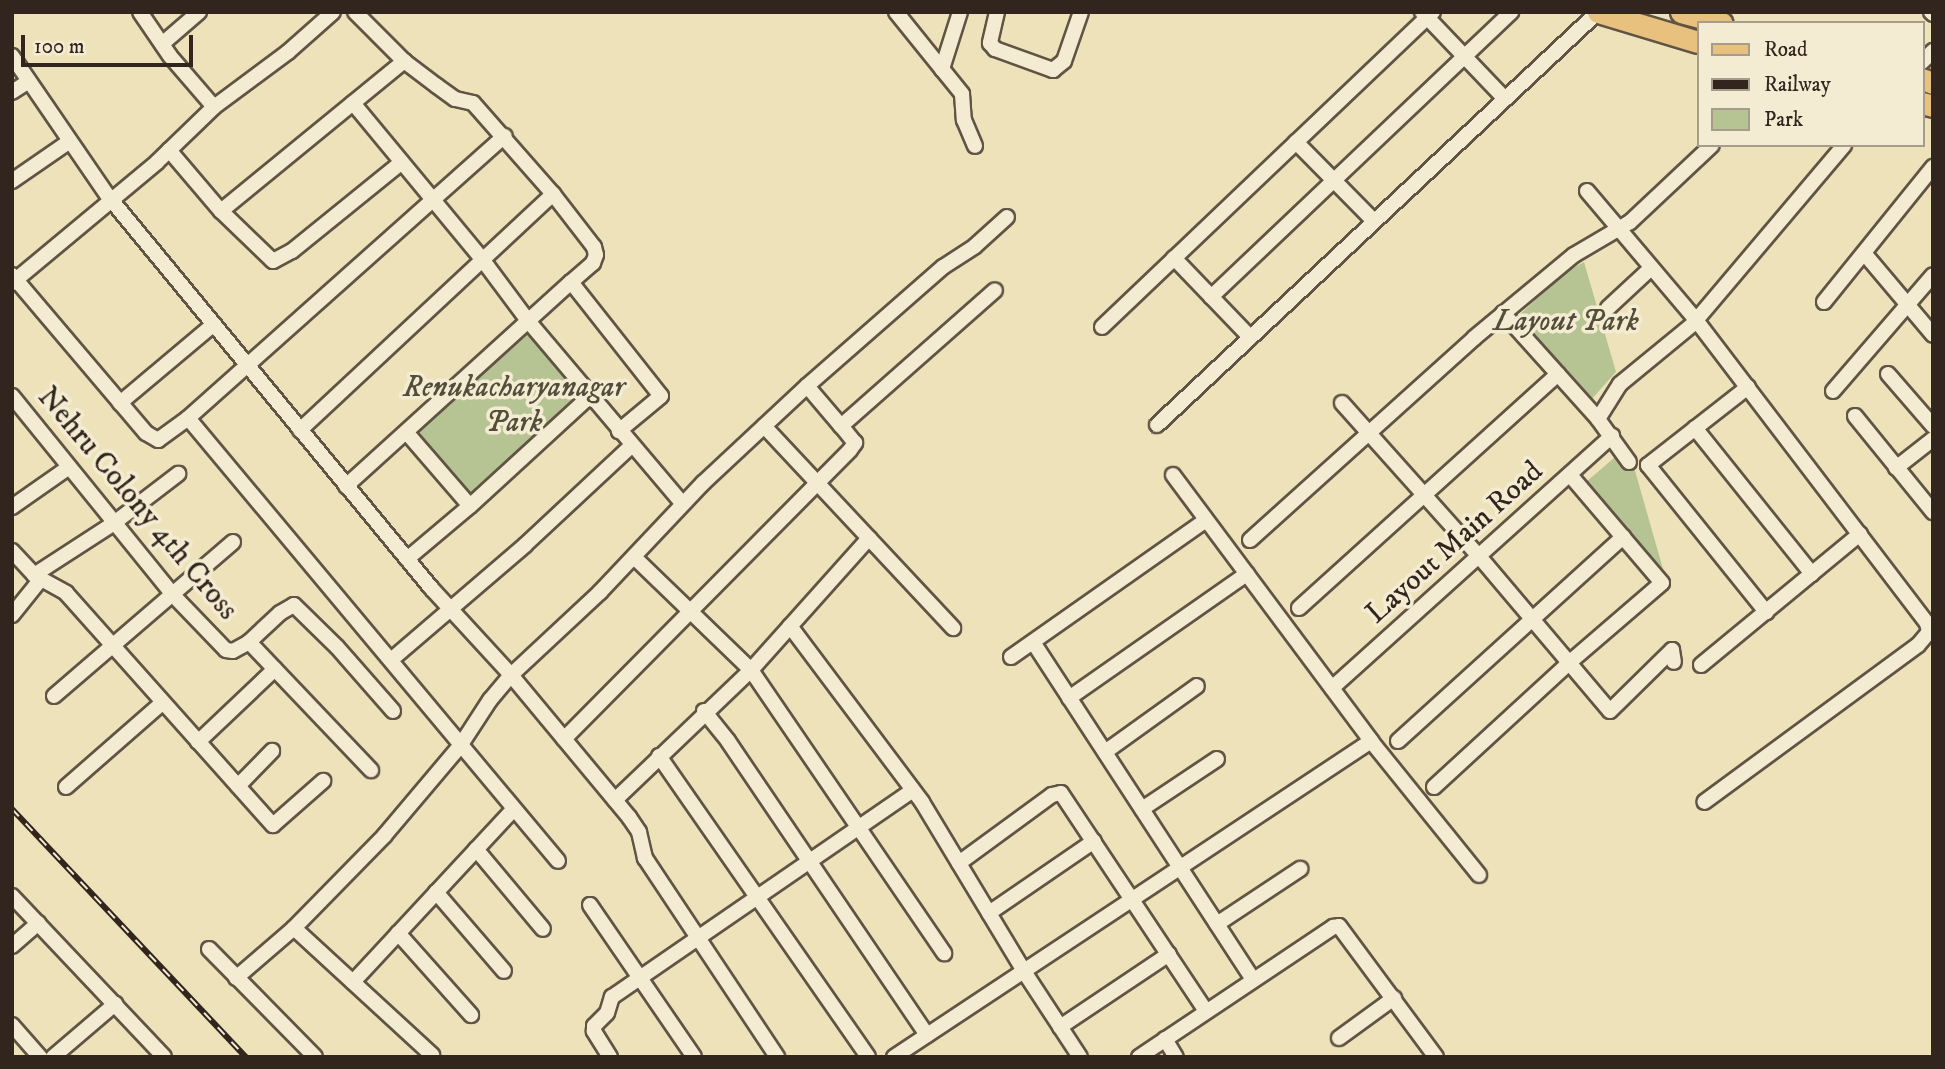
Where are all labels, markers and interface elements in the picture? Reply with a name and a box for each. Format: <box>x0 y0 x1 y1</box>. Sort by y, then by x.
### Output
scale bar <box>24 21 196 65</box>
legend <box>1696 21 1924 147</box>
text: 100 m <box>34 34 85 60</box>
text: Road <box>1764 37 1808 63</box>
text: Railway <box>1764 72 1831 98</box>
text: Park <box>1764 107 1803 133</box>
park label: Layout Park <box>1493 304 1639 340</box>
park label: Renukacharyanagar Park <box>403 370 625 440</box>
street label: Nehru Colony 4th Cross <box>29 380 245 628</box>
street label: Layout Main Road <box>1359 454 1551 632</box>

